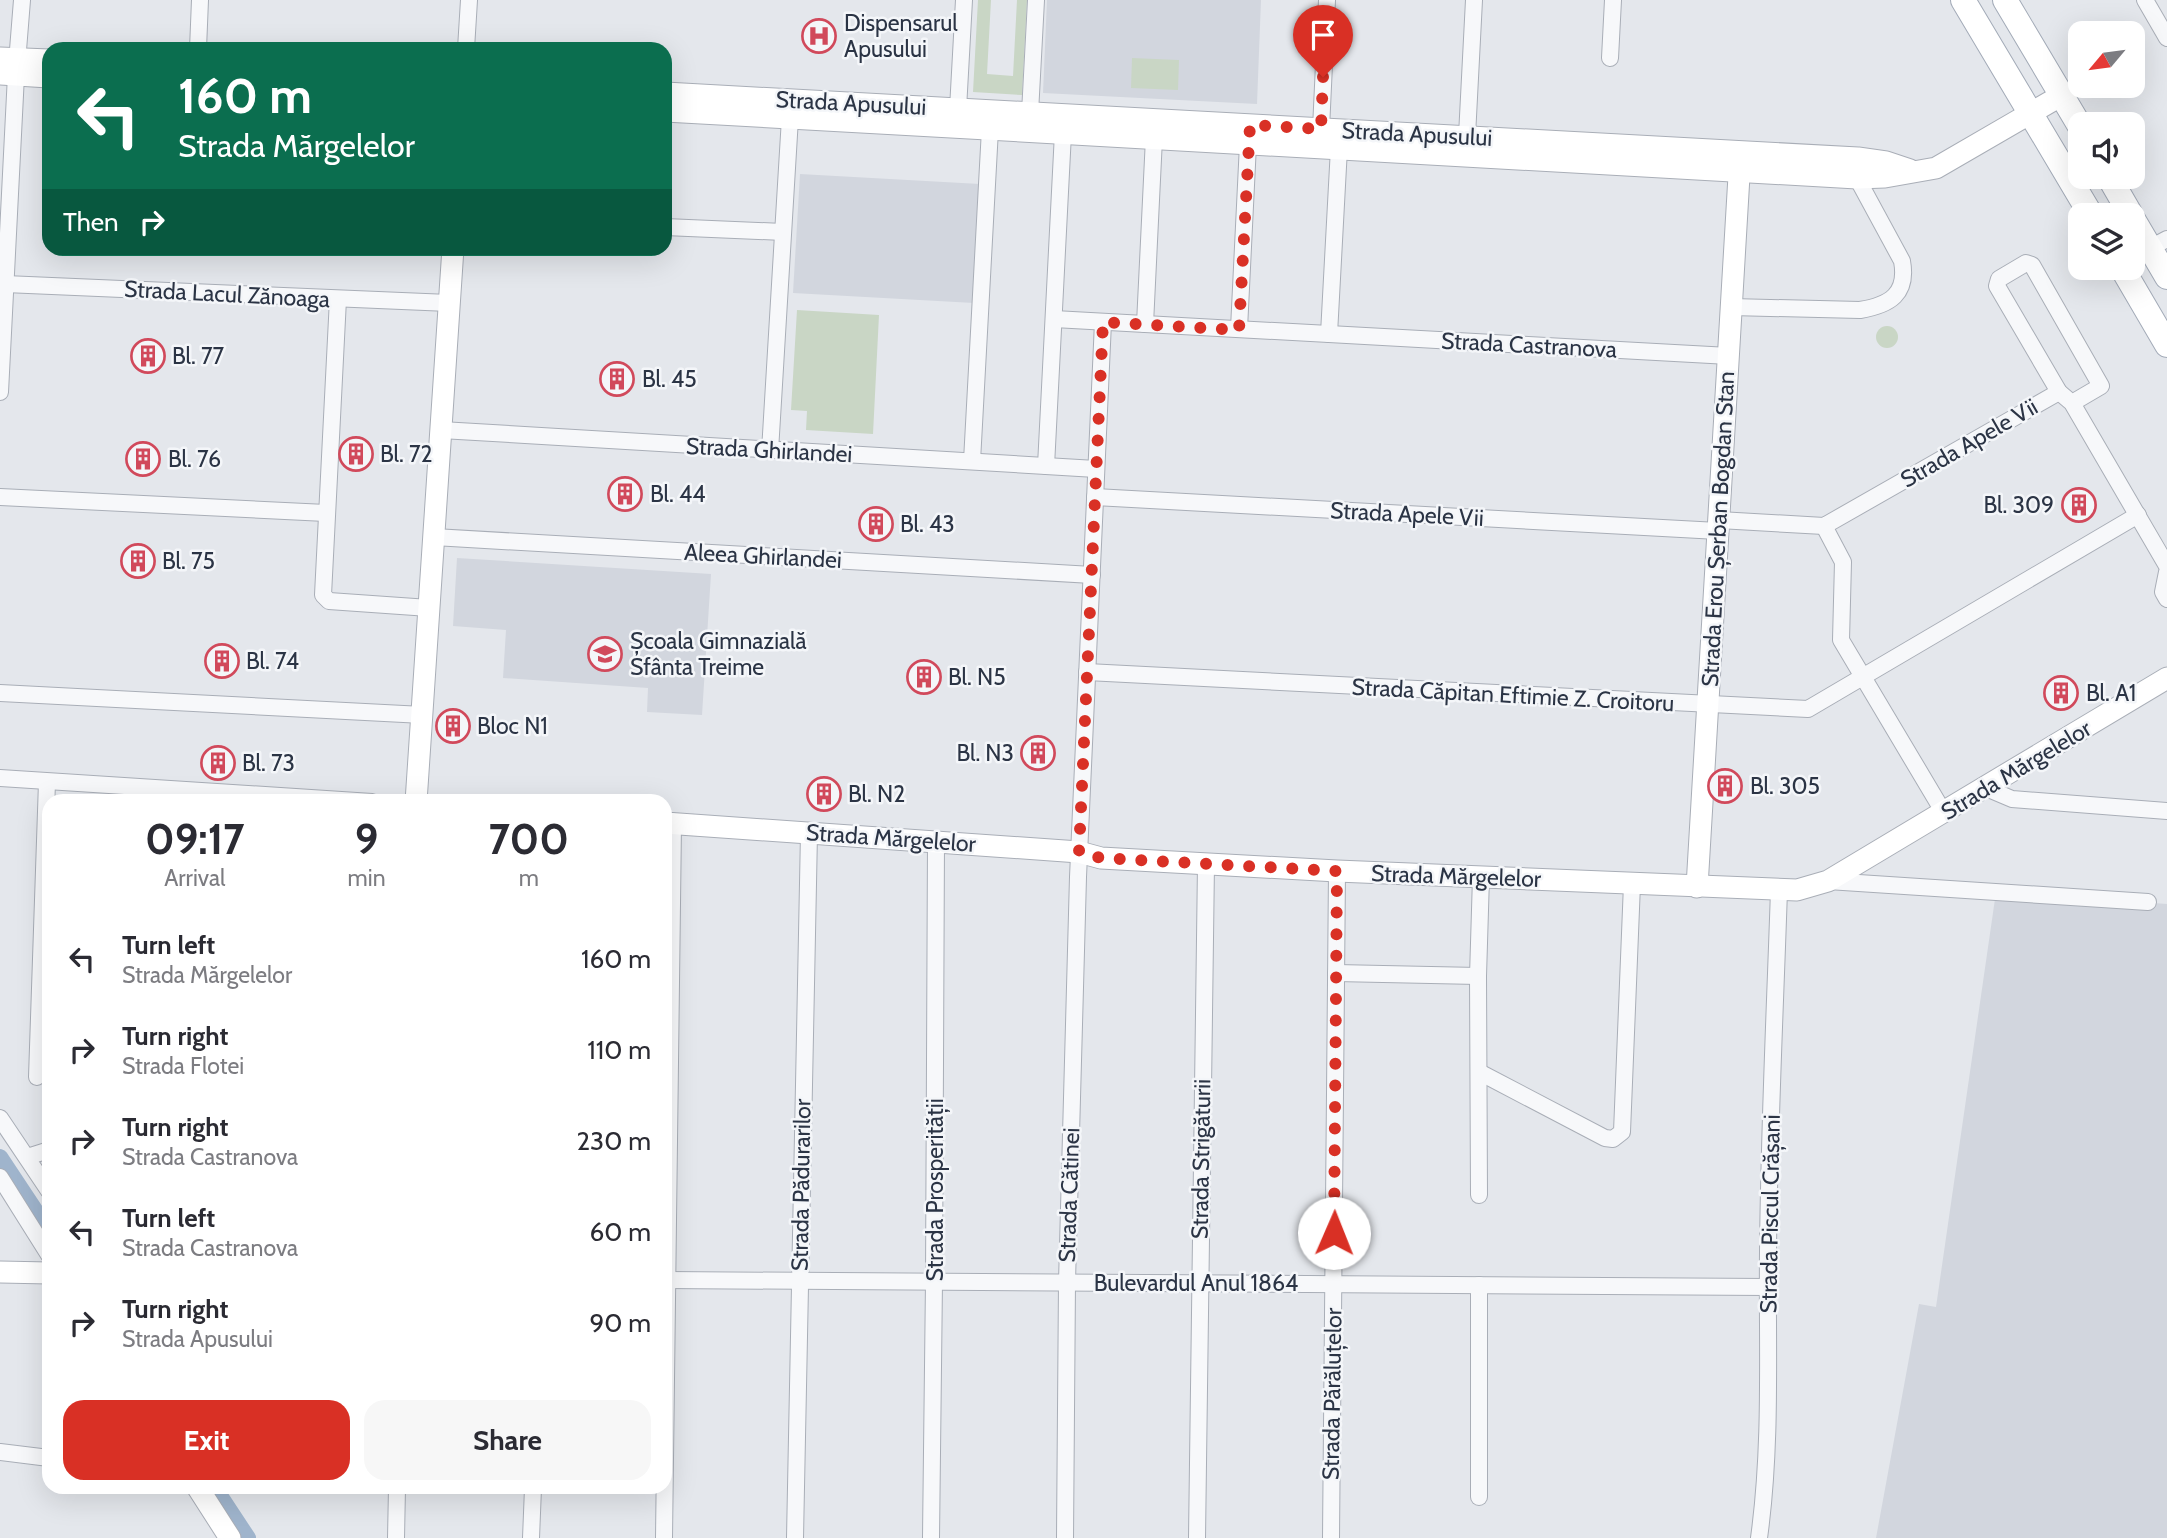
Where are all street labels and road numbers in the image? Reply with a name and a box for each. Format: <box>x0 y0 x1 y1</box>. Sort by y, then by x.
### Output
street label: Strada Apusului <box>775 85 927 121</box>
street label: Strada Apusului <box>1341 116 1493 152</box>
street label: Strada Lacul Zănoaga <box>123 275 331 313</box>
street label: Strada Castranova <box>1440 326 1618 364</box>
street label: Strada Erou Șerban Bogdan Stan <box>1696 370 1741 688</box>
street label: Strada Apele Vii <box>1895 392 2043 494</box>
street label: Strada Ghirlandei <box>685 432 853 468</box>
street label: Strada Apele Vii <box>1329 496 1485 532</box>
street label: Aleea Ghirlandei <box>683 538 843 574</box>
street label: Strada Căpitan Eftimie Z. Croitoru <box>1351 673 1675 717</box>
street label: Strada Mărgelelor <box>1936 714 2097 826</box>
street label: Strada Mărgelelor <box>805 818 978 858</box>
street label: Strada Mărgelelor <box>1370 859 1542 893</box>
street label: Strada Strigăturii <box>1186 1079 1216 1239</box>
street label: Strada Pădurarilor <box>785 1098 817 1271</box>
street label: Strada Prosperității <box>921 1098 950 1282</box>
street label: Strada Piscul Crășani <box>1754 1114 1787 1314</box>
street label: Strada Cătinei <box>1053 1127 1085 1263</box>
street label: Bulevardul Anul 1864 <box>1094 1269 1298 1297</box>
street label: Strada Părăluțelor <box>1316 1307 1349 1480</box>

